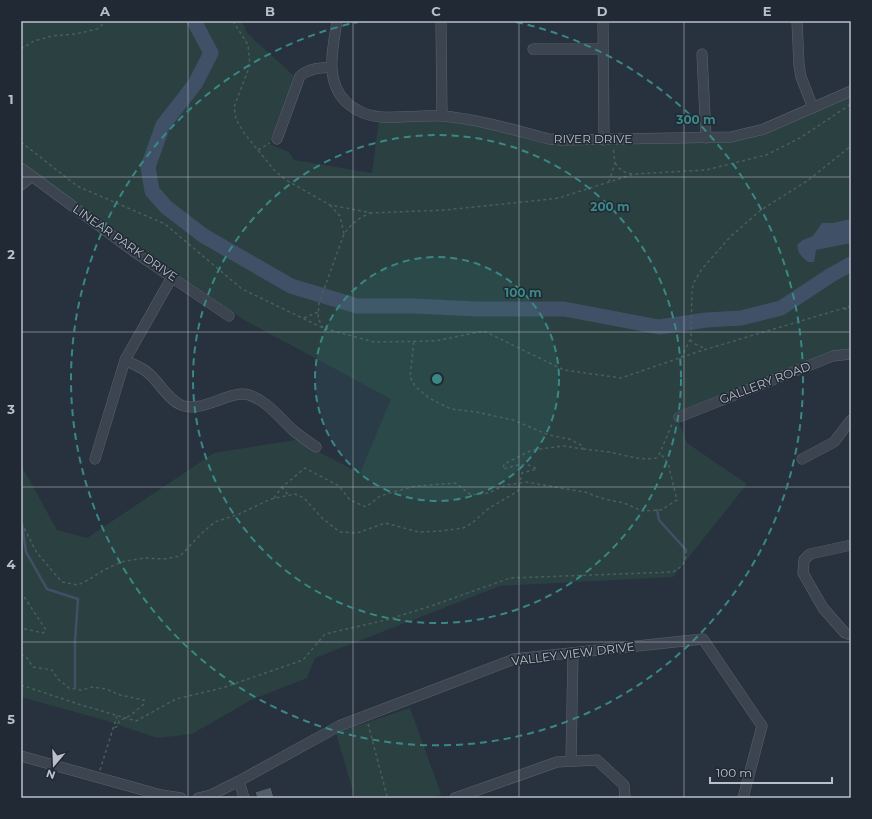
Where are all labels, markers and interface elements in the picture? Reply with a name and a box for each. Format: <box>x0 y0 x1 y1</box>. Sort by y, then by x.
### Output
text: A <box>99 3 111 19</box>
text: B <box>265 3 275 19</box>
text: C <box>431 3 441 19</box>
text: D <box>597 3 608 19</box>
text: E <box>763 3 772 19</box>
text: 1 <box>8 91 14 107</box>
text: 300 m <box>675 112 716 127</box>
street label: RIVER DRIVE <box>554 131 632 146</box>
text: 200 m <box>590 199 630 214</box>
street label: LINEAR PARK DRIVE <box>70 201 180 284</box>
text: 2 <box>7 246 15 262</box>
text: 100 m <box>505 285 541 300</box>
street label: GALLERY ROAD <box>717 358 813 407</box>
centre of rings <box>430 372 444 386</box>
text: 3 <box>6 401 15 417</box>
text: 4 <box>7 556 16 572</box>
street label: VALLEY VIEW DRIVE <box>511 639 635 668</box>
text: 5 <box>7 711 15 727</box>
north arrow <box>34 745 74 785</box>
scale bar <box>710 759 832 785</box>
text: 100 m <box>716 765 752 780</box>
text: N <box>44 766 57 783</box>

